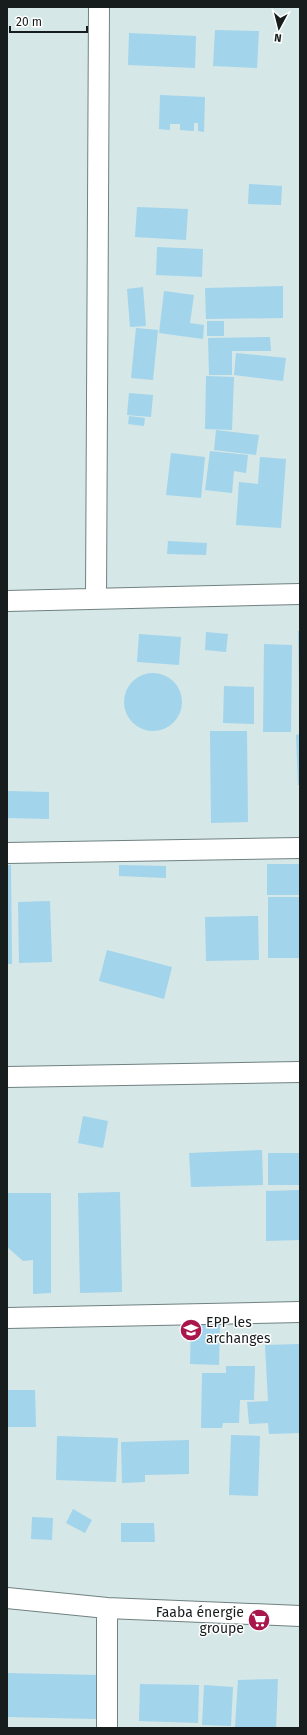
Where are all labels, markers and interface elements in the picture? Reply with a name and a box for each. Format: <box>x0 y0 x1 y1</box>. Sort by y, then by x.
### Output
scale bar <box>10 8 87 34</box>
north arrow <box>259 8 299 48</box>
text: 20 m <box>16 15 42 29</box>
text: N <box>273 31 282 44</box>
place label: EPP les archanges <box>206 1314 271 1347</box>
school or university icon: EPP les archanges <box>178 1317 204 1343</box>
place label: Faaba énergie groupe <box>156 1604 244 1637</box>
supermarket icon: Faaba énergie groupe <box>246 1607 272 1633</box>

